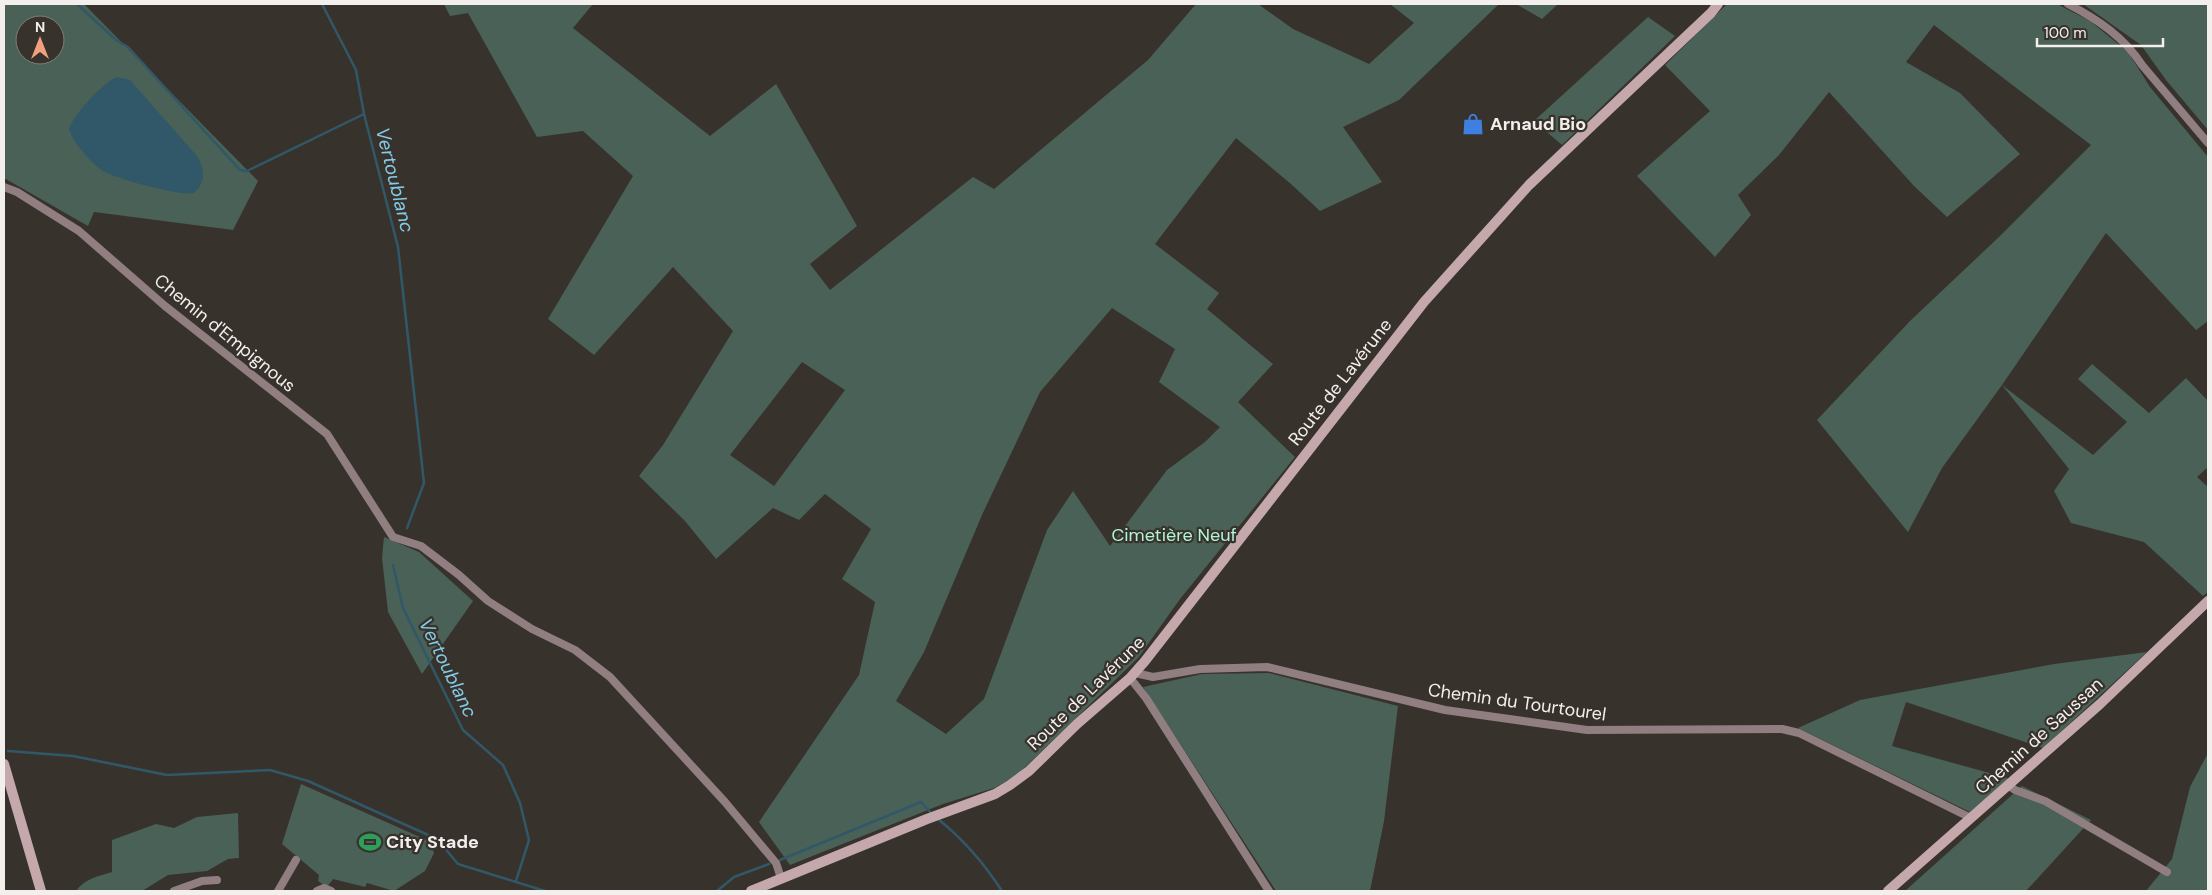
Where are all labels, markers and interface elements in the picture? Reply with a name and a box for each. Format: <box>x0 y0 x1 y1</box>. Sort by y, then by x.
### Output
north arrow <box>15 15 65 65</box>
scale bar <box>2037 15 2163 47</box>
text: N <box>35 18 45 36</box>
text: 100 m <box>2044 23 2087 43</box>
shop icon: Arnaud Bio <box>1460 111 1486 137</box>
place label: Arnaud Bio <box>1490 112 1586 136</box>
water label: Vertoublanc <box>370 125 420 235</box>
street label: Chemin d'Empignous <box>149 269 301 397</box>
street label: Route de Lavérune <box>1283 314 1397 450</box>
park label: Cimetière Neuf <box>1111 523 1237 547</box>
water label: Vertoublanc <box>413 614 483 722</box>
street label: Route de Lavérune <box>1022 631 1150 755</box>
street label: Chemin de Saussan <box>1970 672 2108 800</box>
street label: Chemin du Tourtourel <box>1426 678 1608 726</box>
sports icon: City Stade <box>357 829 383 855</box>
place label: City Stade <box>386 830 479 854</box>

